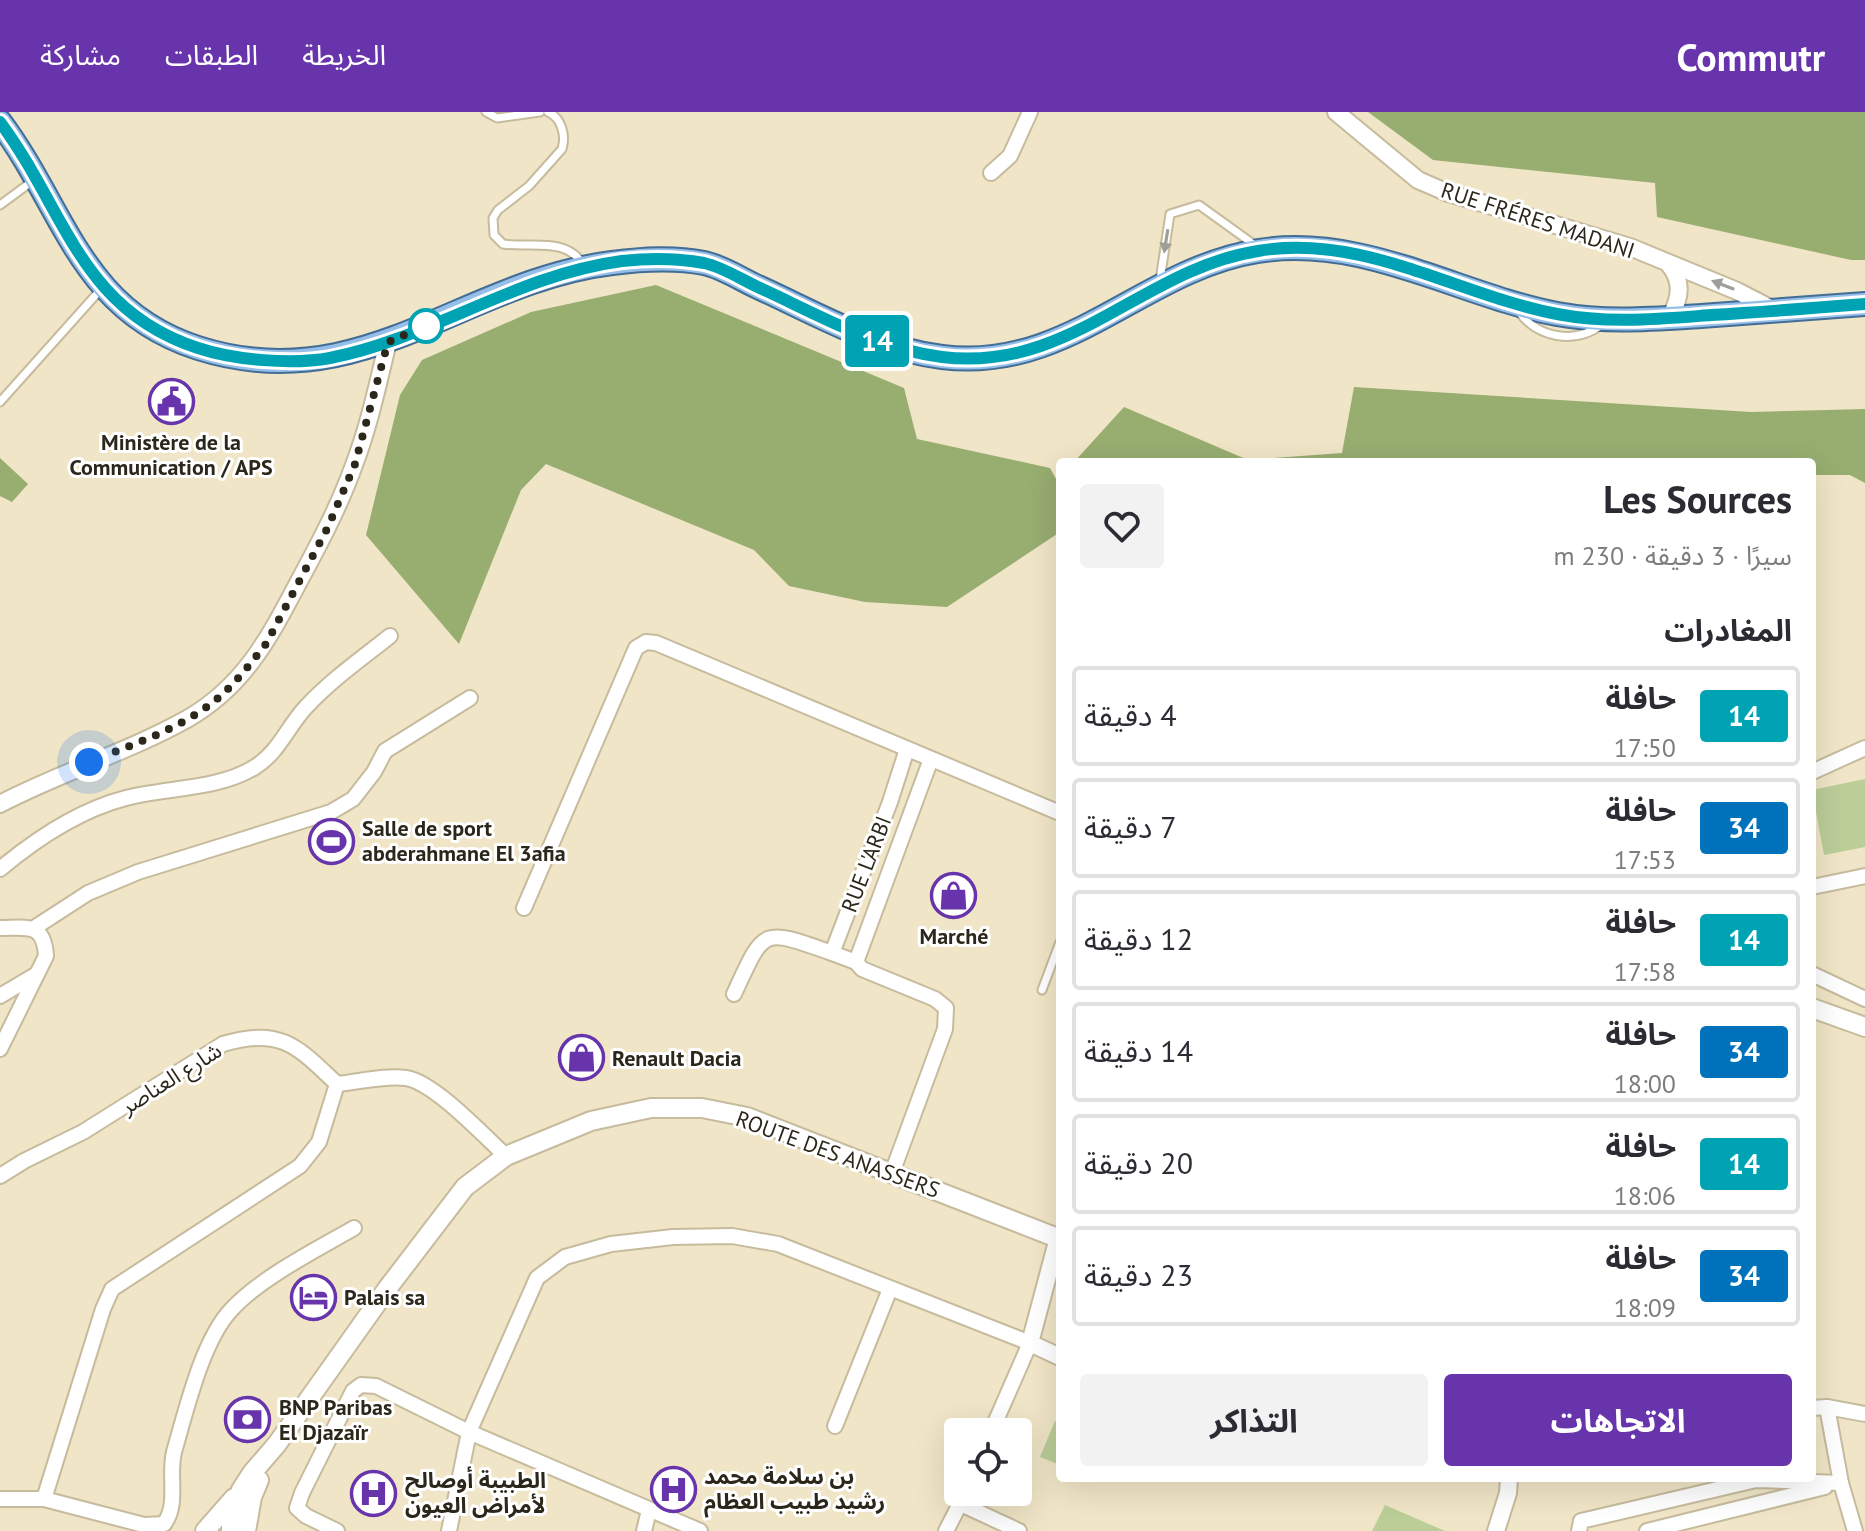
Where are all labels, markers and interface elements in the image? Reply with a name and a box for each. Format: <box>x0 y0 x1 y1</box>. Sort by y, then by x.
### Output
text: Commutr <box>1676 32 1825 81</box>
text: مشاركة <box>40 36 121 73</box>
text: الطبقات <box>165 36 258 73</box>
text: الخريطة <box>302 36 386 73</box>
street label: RUE FRÉRES MADANI <box>1438 175 1638 265</box>
one-way arrow <box>1159 228 1172 253</box>
one-way arrow <box>1711 278 1735 291</box>
unlabelled marker <box>409 309 443 343</box>
line badge: 14 <box>841 315 913 367</box>
text: 14 <box>861 322 893 359</box>
public building icon: Ministère de la Communication / APS <box>147 377 195 425</box>
place label: Ministère de la Communication / APS <box>69 428 273 481</box>
text: Les Sources <box>1603 474 1792 523</box>
button: heart <box>1080 484 1164 568</box>
text: سيرًا · 3 دقيقة · 230 m <box>1553 539 1792 572</box>
text: المغادرات <box>1664 610 1792 649</box>
text: حافلة <box>1605 678 1676 717</box>
text: 4 دقيقة <box>1084 695 1177 734</box>
text: 14 <box>1728 697 1760 734</box>
text: 17:50 <box>1614 731 1676 764</box>
your location <box>69 742 109 782</box>
text: حافلة <box>1605 790 1676 829</box>
text: 7 دقيقة <box>1084 807 1177 846</box>
text: 34 <box>1728 809 1760 846</box>
street label: RUE L'ARBI <box>835 812 897 916</box>
place label: Salle de sport abderahmane El 3afia <box>362 814 566 867</box>
sports icon: Salle de sport abderahmane El 3afia <box>307 817 355 865</box>
text: 17:53 <box>1614 843 1676 876</box>
shop icon: Marché <box>930 871 978 919</box>
text: حافلة <box>1605 902 1676 941</box>
text: 12 دقيقة <box>1084 919 1193 958</box>
text: 14 <box>1728 921 1760 958</box>
place label: Marché <box>920 922 988 950</box>
text: 17:58 <box>1614 955 1676 988</box>
text: حافلة <box>1605 1014 1676 1053</box>
text: 14 دقيقة <box>1084 1031 1193 1070</box>
text: 34 <box>1728 1033 1760 1070</box>
shop icon: Renault Dacia <box>557 1034 605 1082</box>
street label: شارع العناصر <box>115 1036 228 1123</box>
place label: Renault Dacia <box>612 1044 741 1072</box>
text: 18:00 <box>1614 1067 1676 1100</box>
street label: ROUTE DES ANASSERS <box>732 1104 944 1204</box>
text: حافلة <box>1605 1126 1676 1165</box>
text: 20 دقيقة <box>1084 1143 1193 1182</box>
text: 14 <box>1728 1145 1760 1182</box>
text: 18:06 <box>1614 1179 1676 1212</box>
text: حافلة <box>1605 1238 1676 1277</box>
text: 23 دقيقة <box>1084 1255 1193 1294</box>
text: 34 <box>1728 1257 1760 1294</box>
hotel icon: Palais sa <box>289 1273 337 1321</box>
place label: Palais sa <box>344 1283 425 1311</box>
text: 18:09 <box>1614 1291 1676 1324</box>
button: التذاكر <box>1080 1374 1428 1466</box>
button: الاتجاهات <box>1444 1374 1792 1466</box>
place label: BNP Paribas El Djazaïr <box>279 1393 392 1446</box>
bank icon: BNP Paribas El Djazaïr <box>224 1396 272 1444</box>
map controls <box>944 1418 1032 1506</box>
button: locate <box>944 1418 1032 1506</box>
place label: بن سلامة محمد رشيد طبيب العظام <box>704 1462 885 1518</box>
hospital icon: بن سلامة محمد رشيد طبيب العظام <box>649 1465 697 1513</box>
place label: الطبيبة أوصالح لأمراض العيون <box>405 1466 546 1519</box>
hospital icon: الطبيبة أوصالح لأمراض العيون <box>350 1469 398 1517</box>

